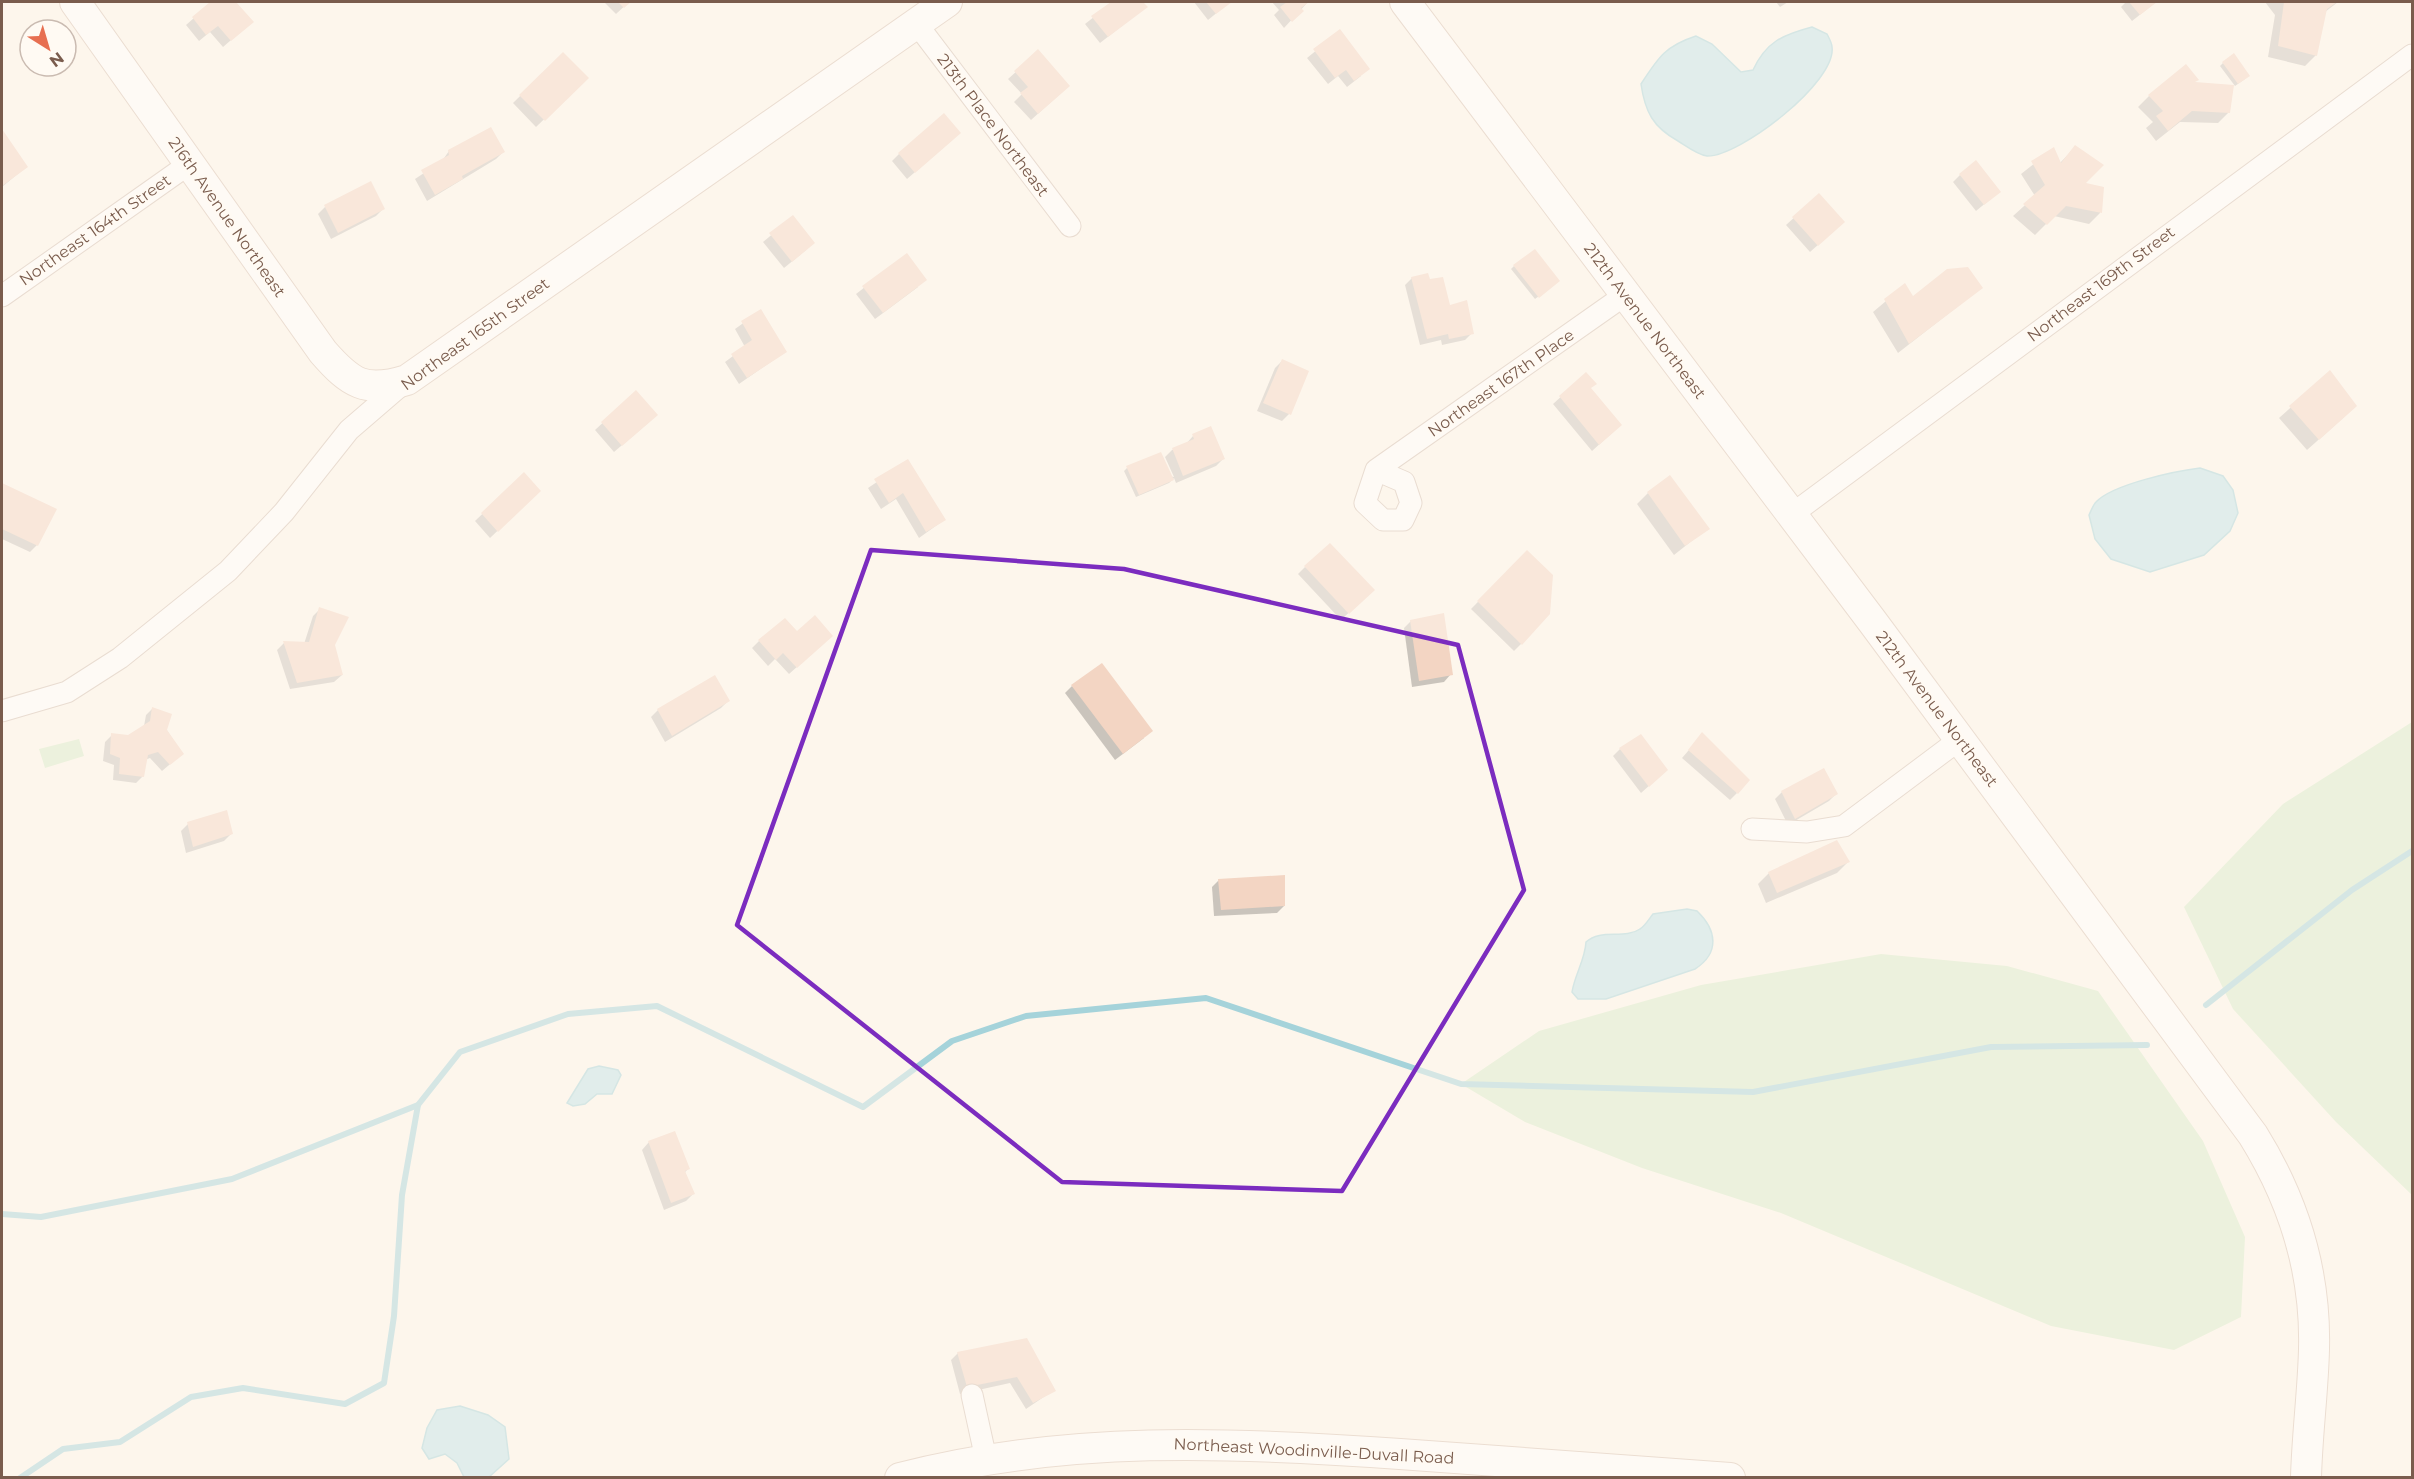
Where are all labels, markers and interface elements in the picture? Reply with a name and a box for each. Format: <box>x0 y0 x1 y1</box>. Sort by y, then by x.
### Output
north arrow <box>18 18 78 78</box>
text: N <box>46 48 68 71</box>
street label: 213th Place Northeast <box>933 50 1053 200</box>
street label: 216th Avenue Northeast <box>164 133 290 301</box>
street label: Northeast 164th Street <box>16 170 175 290</box>
street label: Northeast 169th Street <box>2024 222 2179 346</box>
street label: 212th Avenue Northeast <box>1580 239 1710 403</box>
street label: Northeast 165th Street <box>397 273 553 394</box>
street label: Northeast 167th Place <box>1424 325 1578 441</box>
street label: 212th Avenue Northeast <box>1872 627 2002 791</box>
street label: Northeast Woodinville-Duvall Road <box>1173 1434 1455 1468</box>

